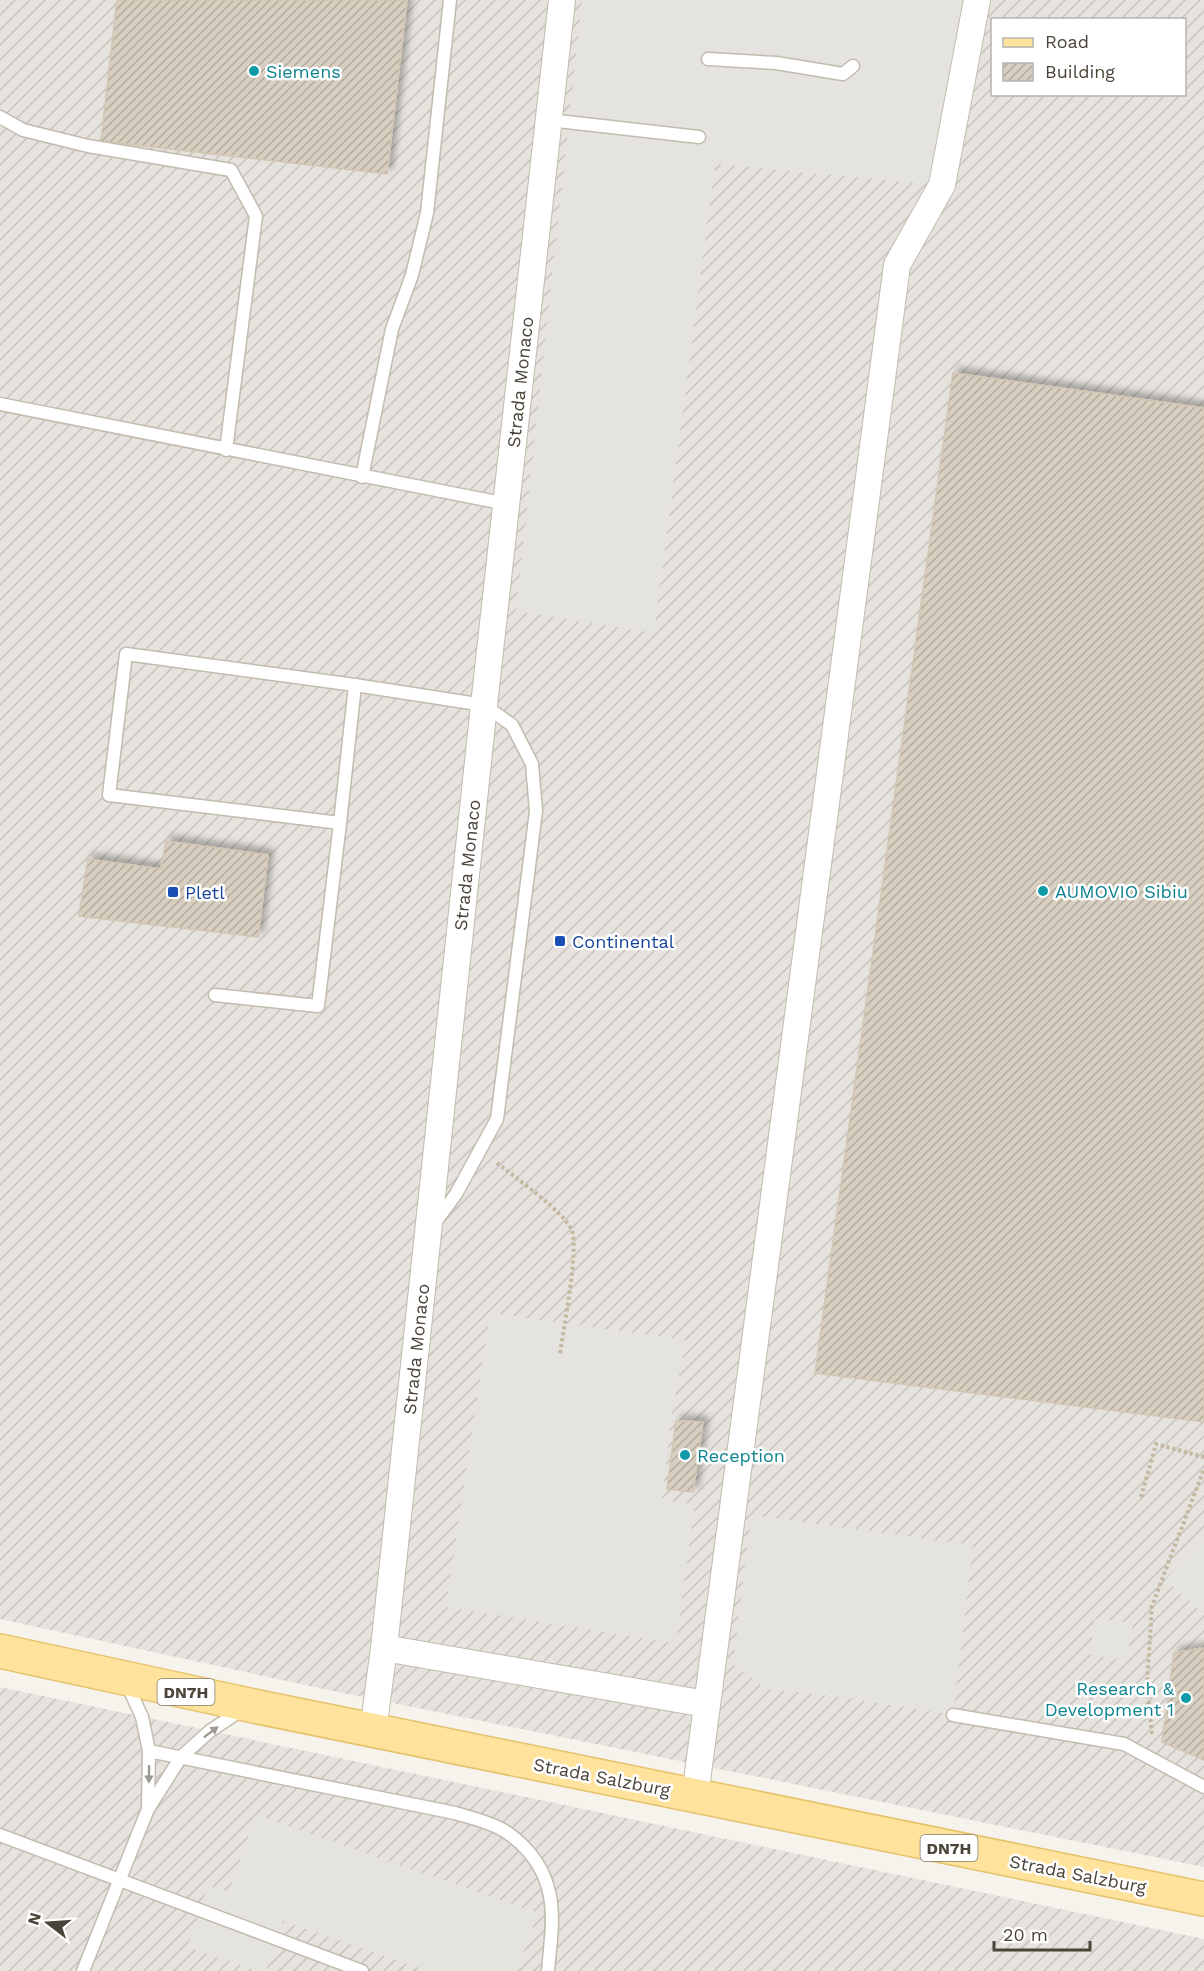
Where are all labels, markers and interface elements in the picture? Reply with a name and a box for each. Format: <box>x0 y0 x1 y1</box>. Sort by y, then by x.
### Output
legend <box>991 18 1186 96</box>
text: Road <box>1045 31 1089 52</box>
place label: Siemens <box>266 61 341 82</box>
text: Building <box>1045 61 1115 82</box>
marker: Siemens <box>247 64 261 78</box>
street label: Strada Monaco <box>503 315 537 449</box>
street label: Strada Monaco <box>450 798 484 932</box>
place label: AUMOVIO Sibiu <box>1055 881 1188 902</box>
place label: Pletl <box>185 882 225 903</box>
marker: AUMOVIO Sibiu <box>1036 884 1050 898</box>
marker: Pletl <box>166 885 180 899</box>
place label: Continental <box>572 931 675 952</box>
marker: Continental <box>553 934 567 948</box>
street label: Strada Monaco <box>399 1282 433 1416</box>
place label: Reception <box>697 1445 785 1466</box>
marker: Reception <box>678 1448 692 1462</box>
place label: Research & Development 1 <box>1045 1678 1175 1720</box>
road number: DN7H <box>158 1679 214 1705</box>
marker: Research & Development 1 <box>1179 1691 1193 1705</box>
one-way arrow <box>203 1725 219 1738</box>
street label: Strada Salzburg <box>532 1753 673 1801</box>
one-way arrow <box>144 1765 154 1784</box>
road number: DN7H <box>920 1835 978 1861</box>
street label: Strada Salzburg <box>1008 1850 1149 1898</box>
north arrow <box>18 1893 78 1953</box>
text: N <box>23 1910 45 1927</box>
scale bar <box>994 1914 1090 1952</box>
text: 20 m <box>1003 1924 1048 1945</box>

